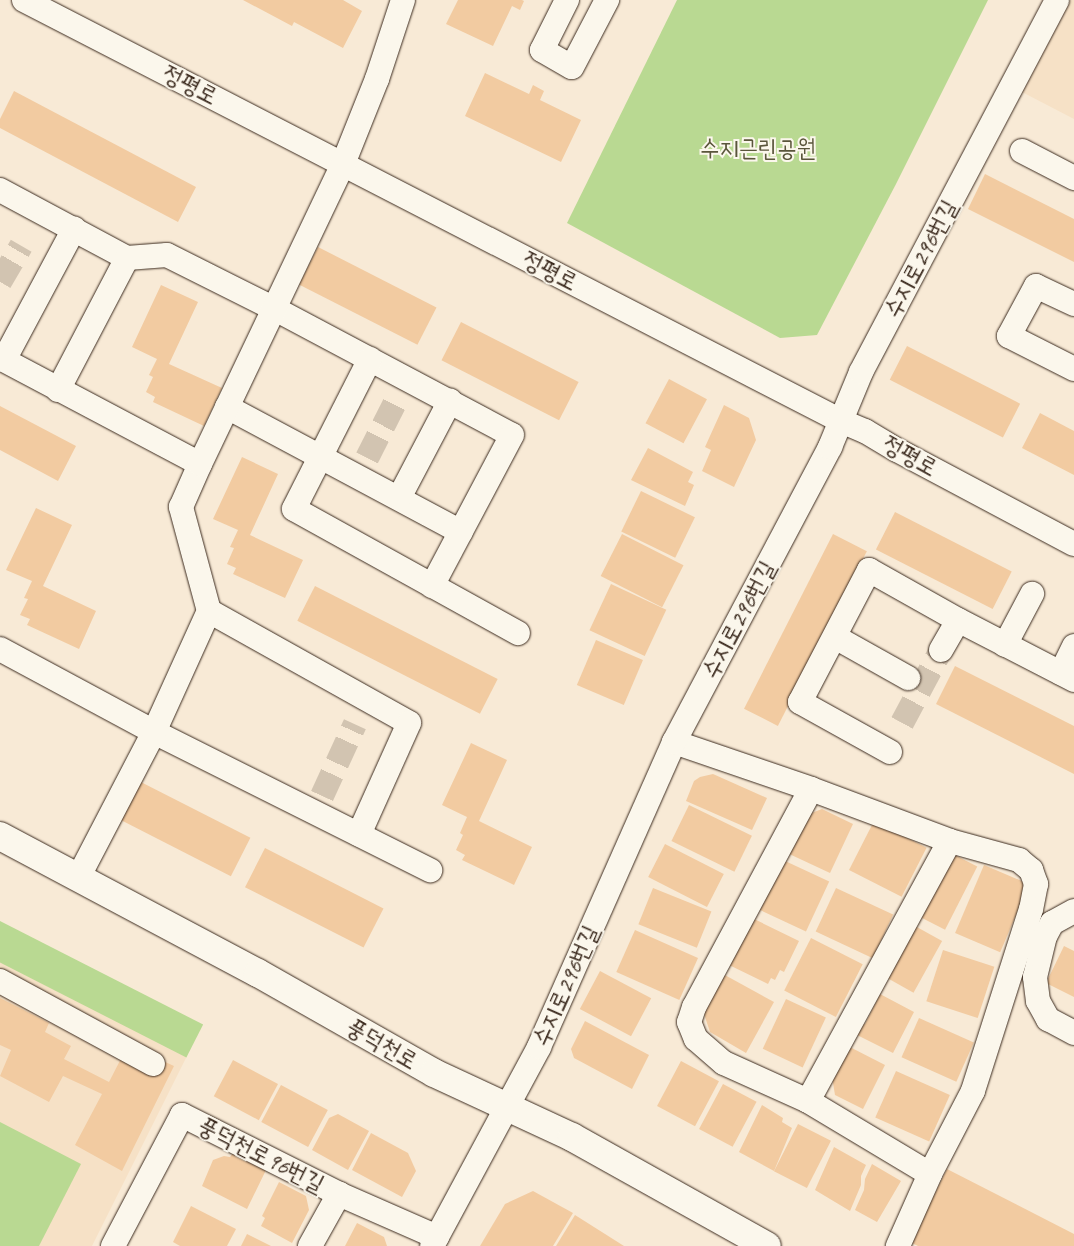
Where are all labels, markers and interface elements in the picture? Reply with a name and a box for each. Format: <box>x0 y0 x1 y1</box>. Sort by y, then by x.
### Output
street label: 정평로 <box>158 59 222 111</box>
park label: 수지근린공원 <box>700 135 816 163</box>
street label: 수지로296번길 <box>878 195 964 323</box>
street label: 정평로 <box>518 245 582 297</box>
street label: 정평로 <box>878 429 942 483</box>
street label: 수지로296번길 <box>696 556 782 684</box>
street label: 수지로296번길 <box>527 921 605 1051</box>
street label: 풍덕천로 <box>341 1012 423 1076</box>
street label: 풍덕천로96번길 <box>193 1111 329 1199</box>

